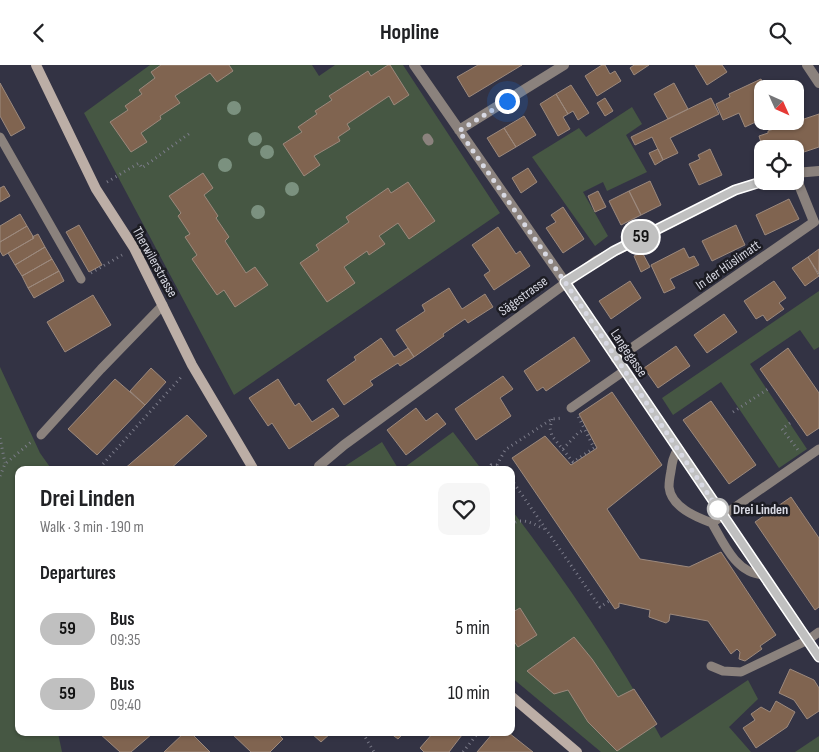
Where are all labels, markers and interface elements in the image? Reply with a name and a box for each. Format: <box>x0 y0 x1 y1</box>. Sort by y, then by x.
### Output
icon: back <box>25 19 53 47</box>
text: Hopline <box>380 19 439 46</box>
icon: search <box>766 19 794 47</box>
north arrow <box>754 80 804 130</box>
map controls <box>754 80 804 190</box>
your location <box>495 89 520 114</box>
button: locate <box>754 140 804 190</box>
line badge: 59 <box>618 221 664 253</box>
street label: Therwilerstrasse <box>129 224 181 300</box>
text: 59 <box>633 226 649 247</box>
street label: In der Hüslimatt <box>692 236 764 294</box>
street label: Sägestrasse <box>495 273 551 319</box>
street label: Langegasse <box>607 326 651 380</box>
button: heart <box>438 483 490 535</box>
text: Drei Linden <box>40 484 135 513</box>
marker: Drei Linden <box>707 498 729 520</box>
place label: Drei Linden <box>733 501 788 518</box>
text: Walk · 3 min · 190 m <box>40 518 144 537</box>
text: Departures <box>40 562 116 585</box>
text: Bus <box>110 608 135 631</box>
text: 5 min <box>455 617 490 640</box>
text: 59 <box>59 618 76 639</box>
text: 09:35 <box>110 631 140 650</box>
text: Bus <box>110 673 135 696</box>
text: 10 min <box>448 682 490 705</box>
text: 59 <box>59 683 76 704</box>
text: 09:40 <box>110 696 141 715</box>

